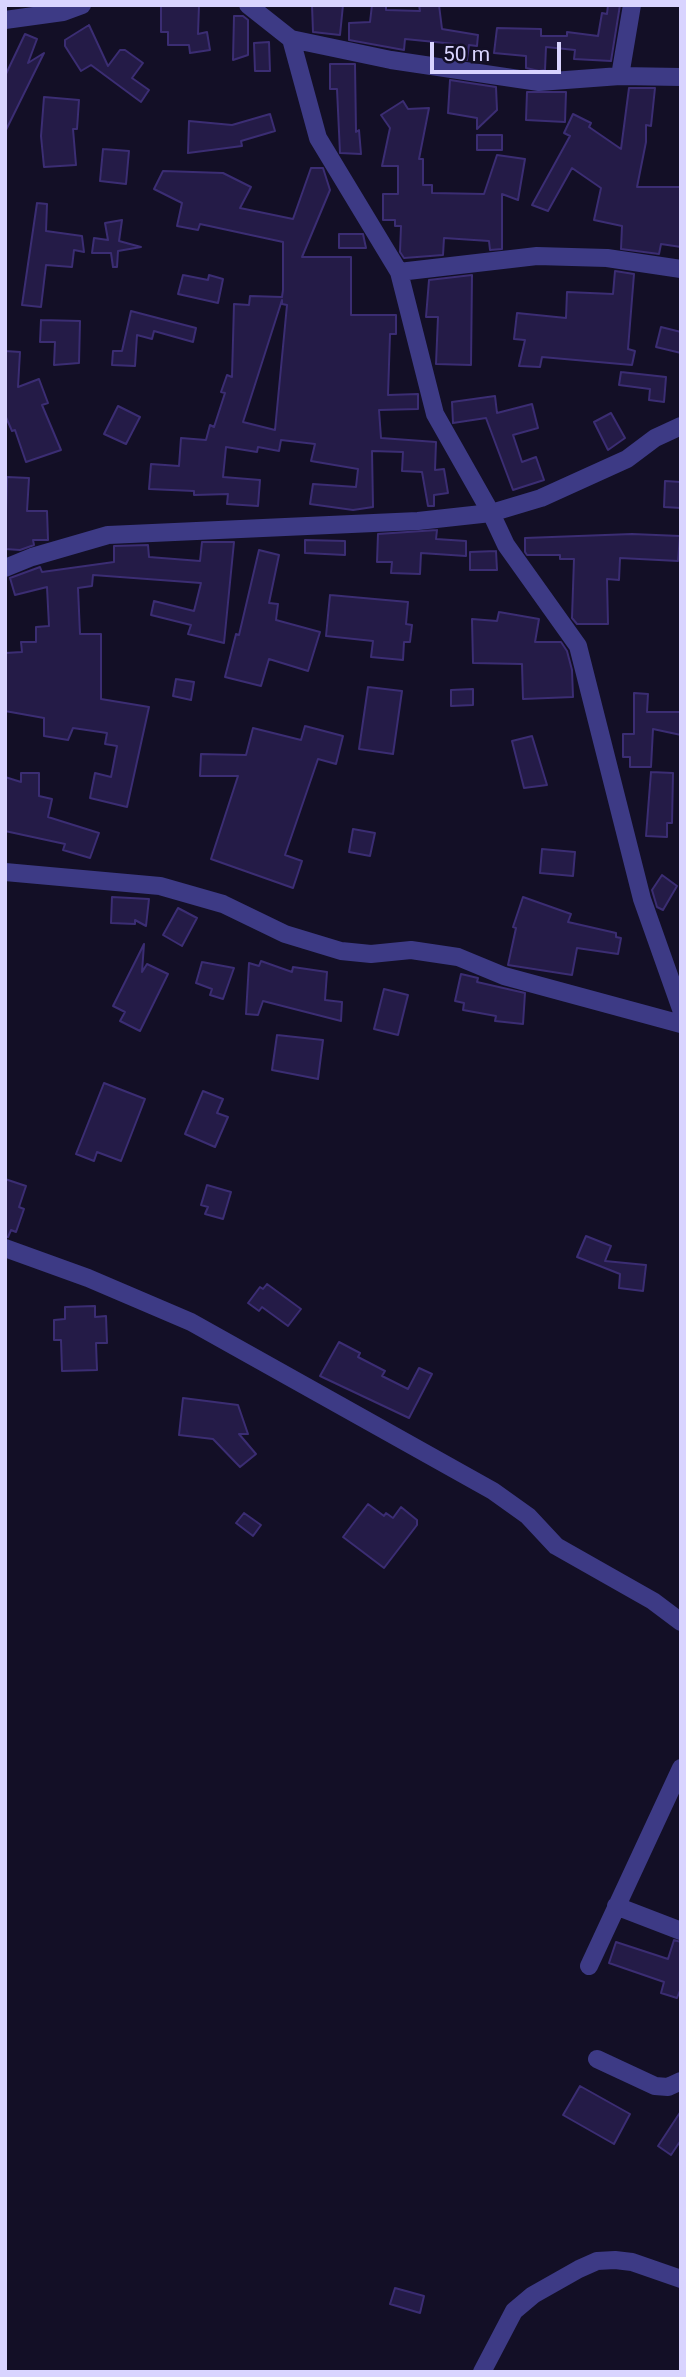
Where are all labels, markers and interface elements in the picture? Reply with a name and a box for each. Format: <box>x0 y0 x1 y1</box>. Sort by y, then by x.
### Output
scale bar <box>434 28 565 72</box>
text: 50 m <box>443 42 490 66</box>

